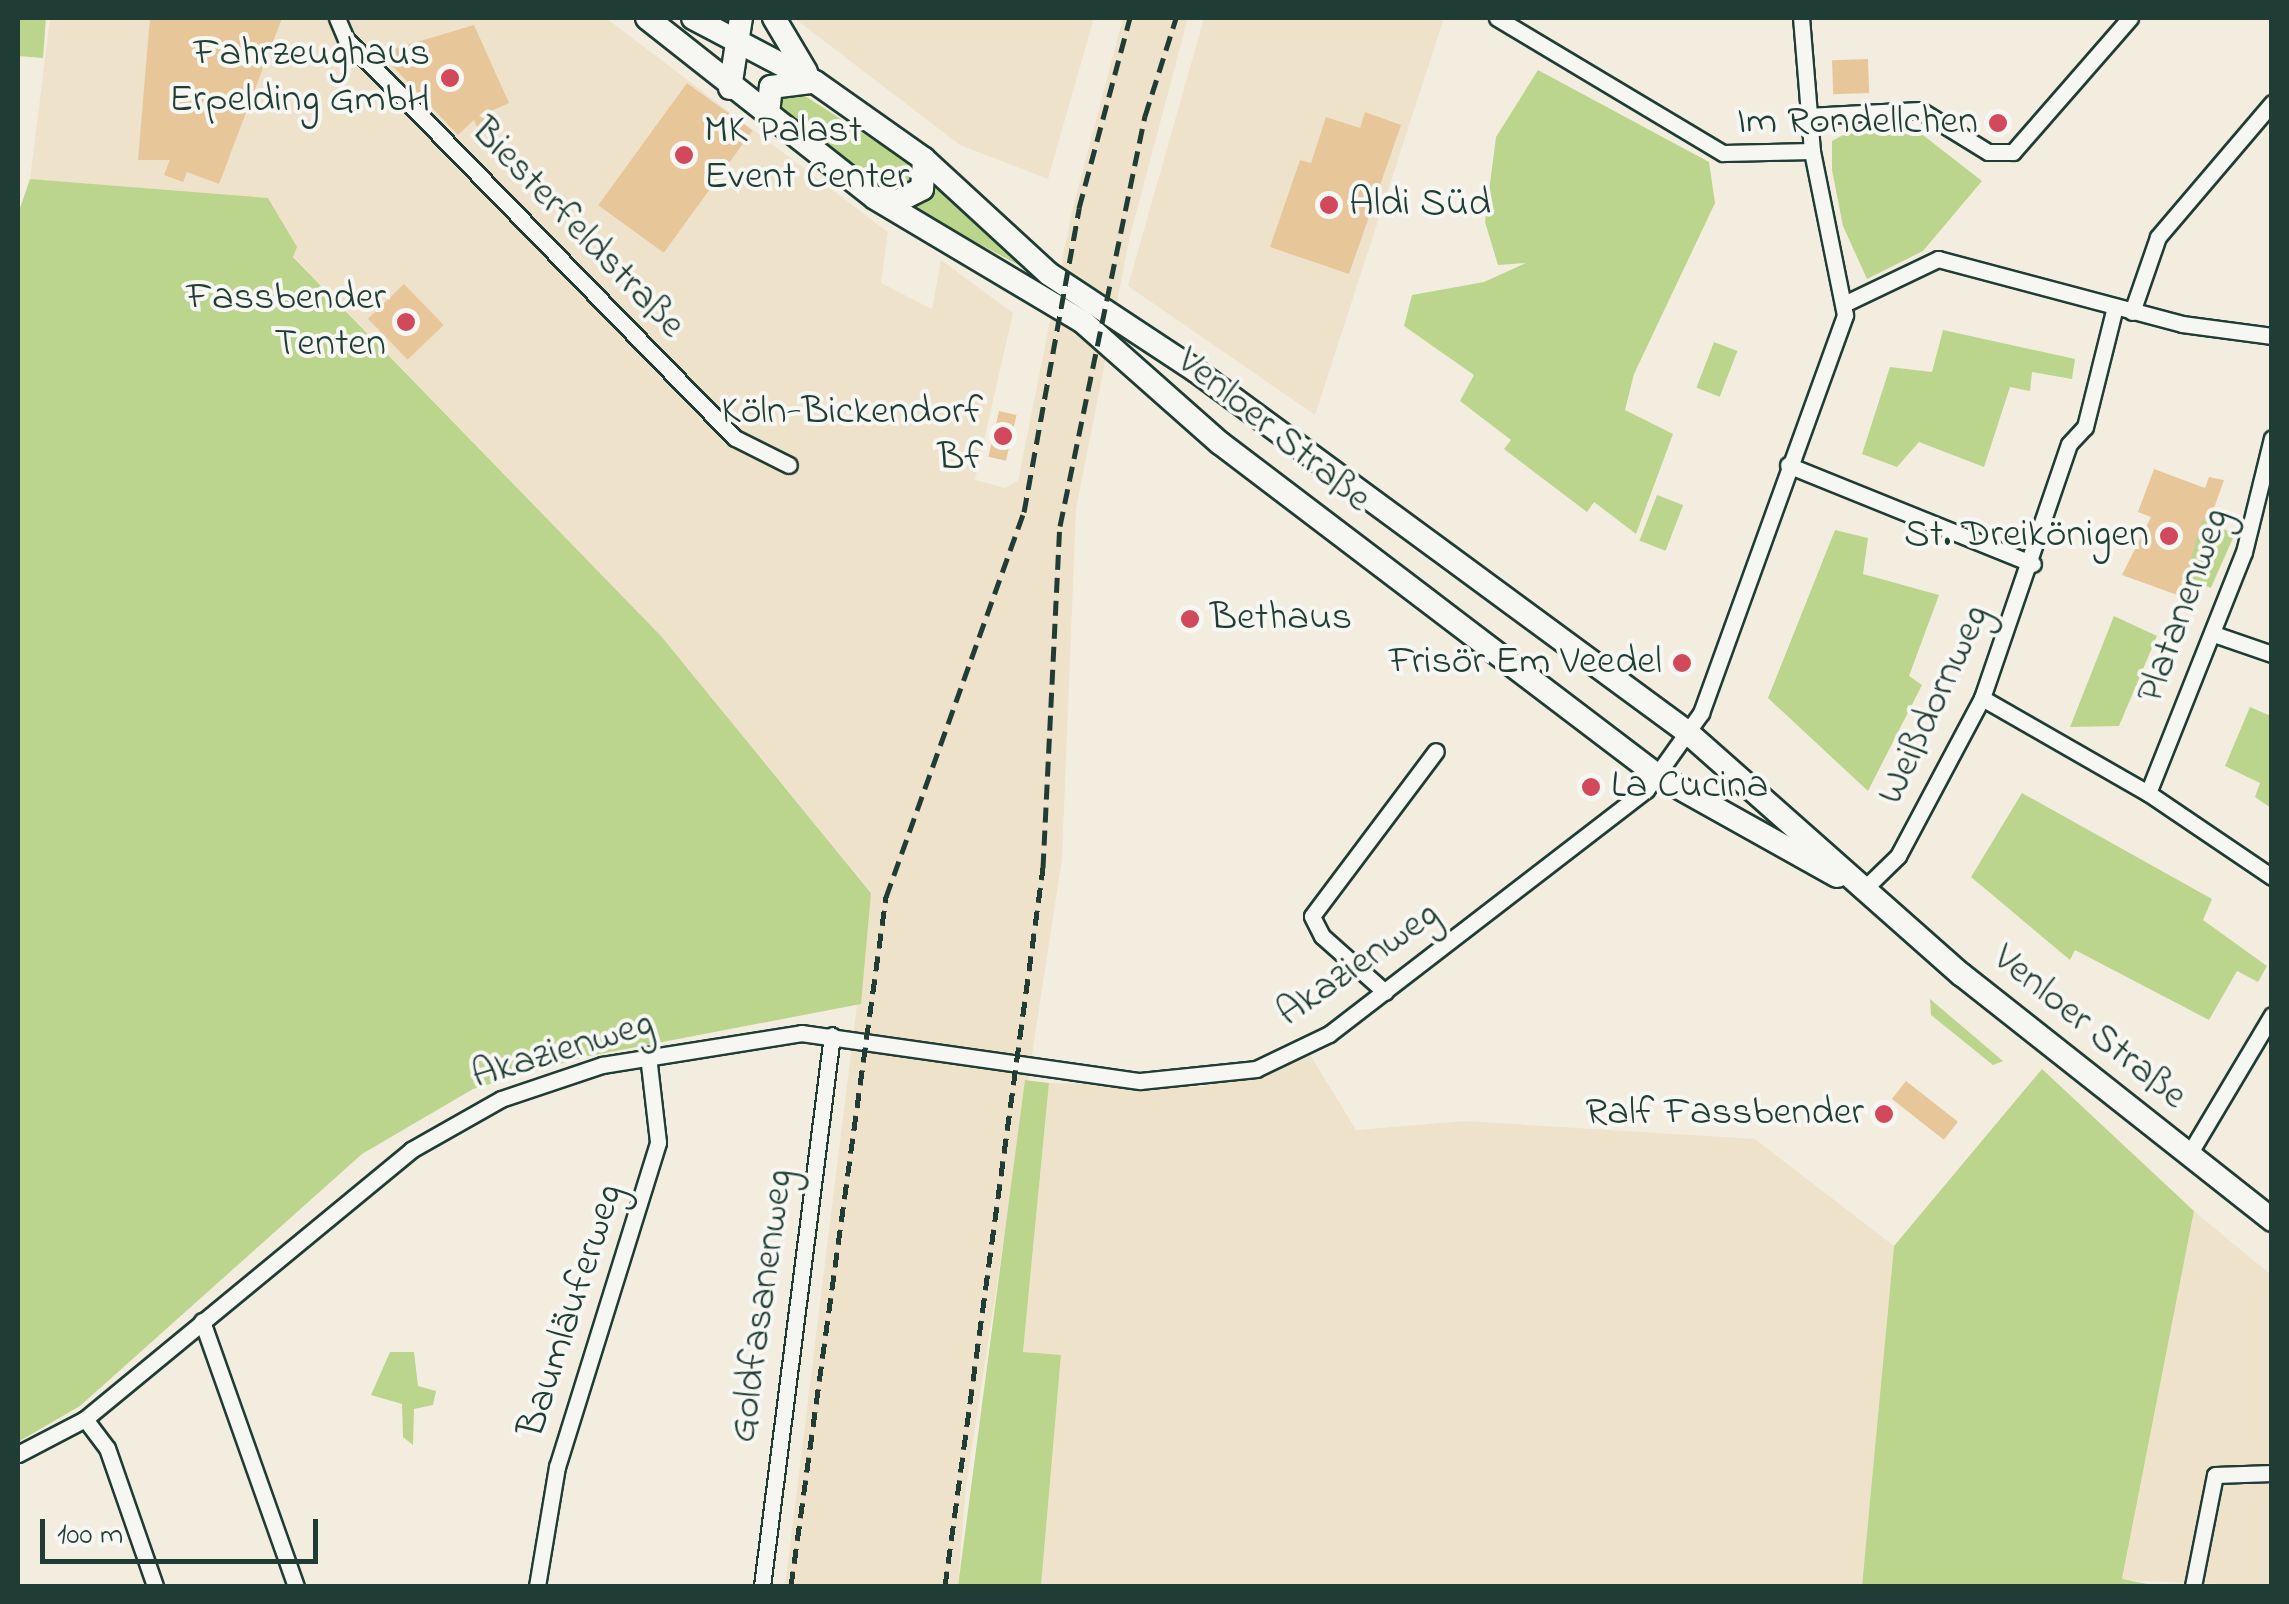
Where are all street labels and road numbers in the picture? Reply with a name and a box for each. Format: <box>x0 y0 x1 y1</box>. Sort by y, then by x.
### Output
street label: Biesterfeldstraße <box>460 109 694 349</box>
street label: Venloer Straße <box>1166 338 1380 524</box>
street label: Platanenweg <box>2128 502 2242 710</box>
street label: Weißdornweg <box>1868 598 2002 812</box>
street label: Akazienweg <box>1268 892 1450 1038</box>
street label: Venloer Straße <box>1982 935 2196 1121</box>
street label: Akazienweg <box>466 1001 660 1101</box>
street label: Goldfasanenweg <box>720 1166 806 1446</box>
street label: Baumläuferweg <box>509 1178 635 1444</box>

